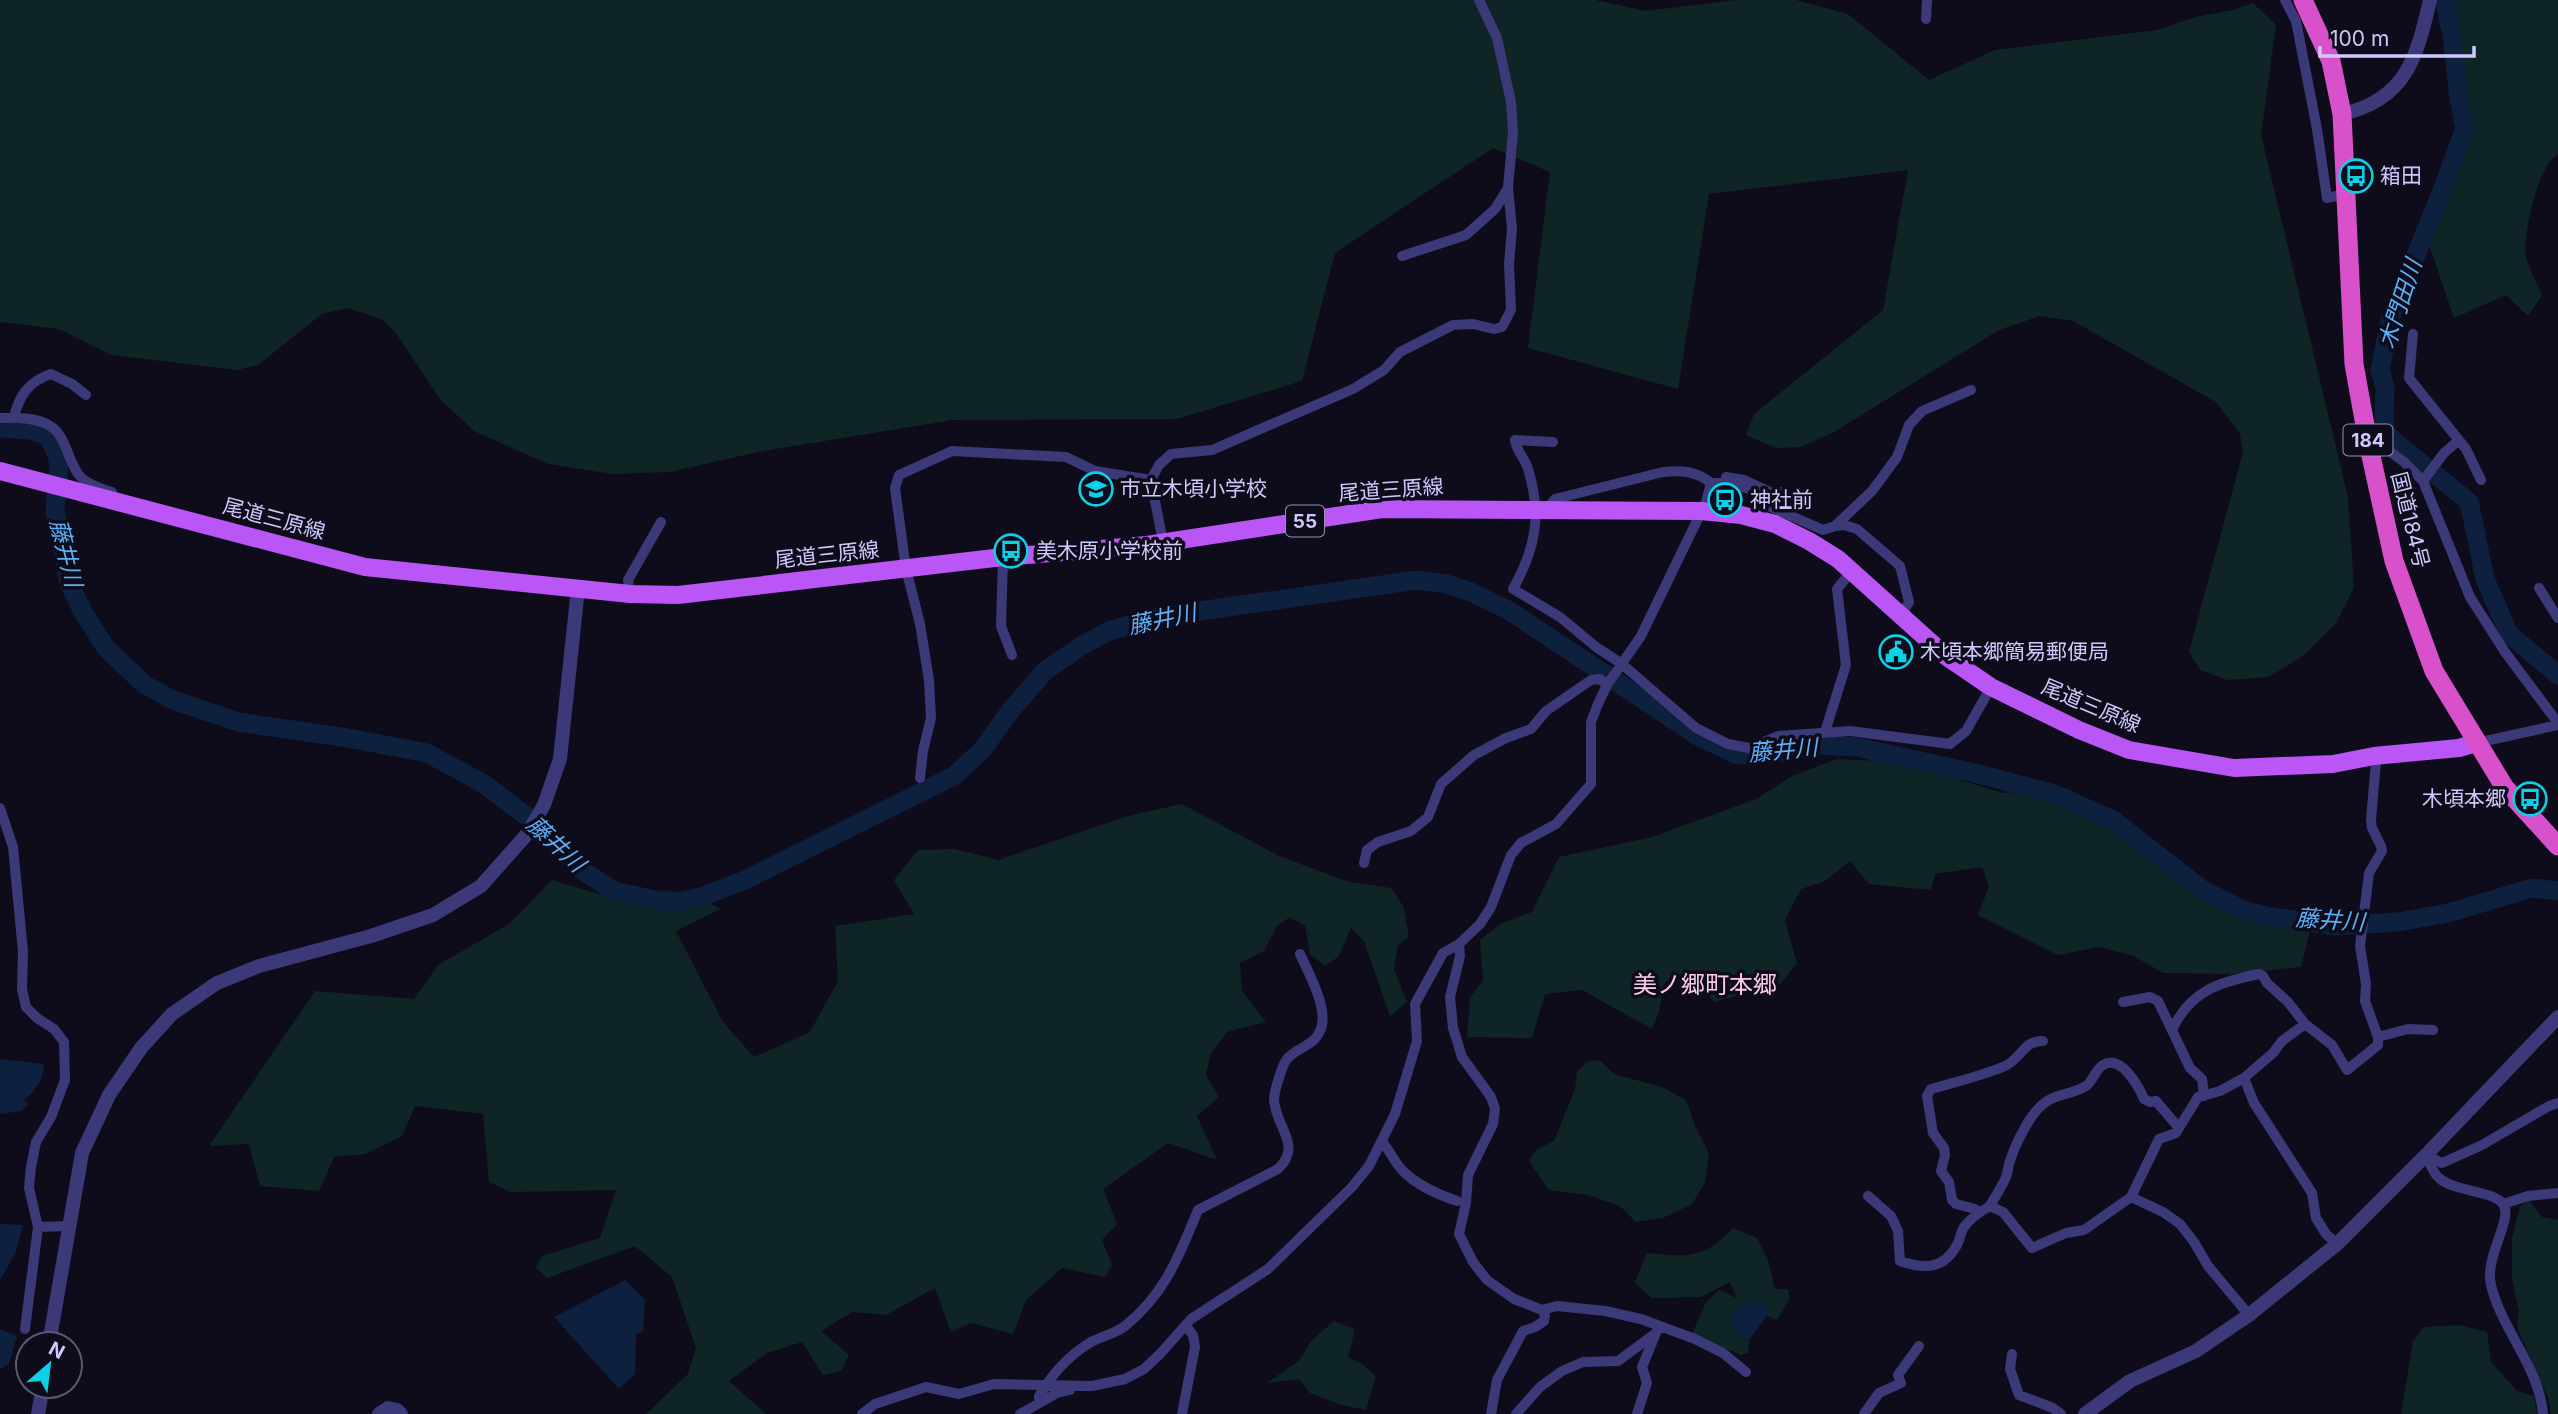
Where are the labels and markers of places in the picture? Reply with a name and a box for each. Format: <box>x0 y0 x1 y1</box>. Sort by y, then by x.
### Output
bus stop icon: 箱田 <box>2337 157 2375 195</box>
place label: 箱田 <box>2380 163 2422 188</box>
school or university icon: 市立木頃小学校 <box>1077 470 1115 508</box>
place label: 市立木頃小学校 <box>1120 476 1267 501</box>
bus stop icon: 神社前 <box>1706 481 1744 519</box>
place label: 神社前 <box>1750 487 1813 512</box>
bus stop icon: 美木原小学校前 <box>992 532 1030 570</box>
place label: 美木原小学校前 <box>1036 538 1183 563</box>
public building icon: 木頃本郷簡易郵便局 <box>1877 633 1915 671</box>
place label: 木頃本郷簡易郵便局 <box>1920 639 2109 664</box>
bus stop icon: 木頃本郷 <box>2511 780 2549 818</box>
place label: 木頃本郷 <box>2422 786 2506 811</box>

